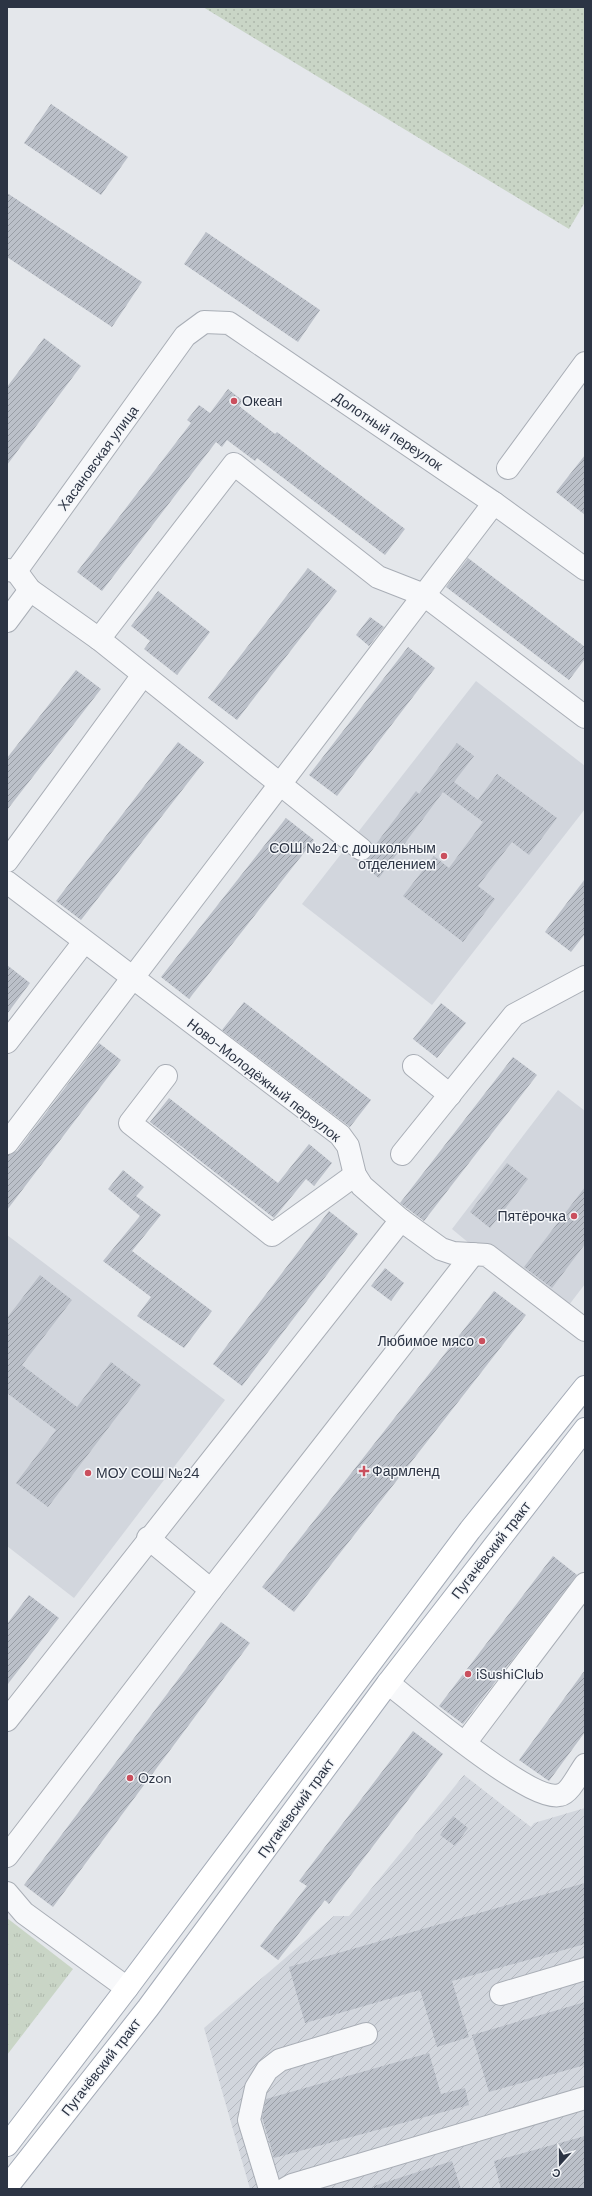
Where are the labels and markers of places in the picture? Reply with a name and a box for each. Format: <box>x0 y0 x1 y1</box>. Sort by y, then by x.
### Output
place label: Океан <box>242 392 282 410</box>
marker: Океан <box>229 396 239 406</box>
place label: СОШ №24 с дошкольным отделением <box>269 839 436 873</box>
marker: СОШ №24 с дошкольным отделением <box>439 851 449 861</box>
place label: Пятёрочка <box>497 1207 566 1225</box>
marker: Пятёрочка <box>569 1211 579 1221</box>
place label: Любимое мясо <box>377 1332 474 1350</box>
marker: Любимое мясо <box>477 1336 487 1346</box>
place label: Фармленд <box>372 1462 440 1480</box>
place label: МОУ СОШ №24 <box>96 1464 200 1482</box>
marker: Фармленд <box>359 1466 369 1476</box>
marker: МОУ СОШ №24 <box>83 1468 93 1478</box>
place label: iSushiClub <box>476 1665 544 1683</box>
marker: iSushiClub <box>463 1669 473 1679</box>
place label: Ozon <box>138 1769 172 1787</box>
marker: Ozon <box>125 1773 135 1783</box>

